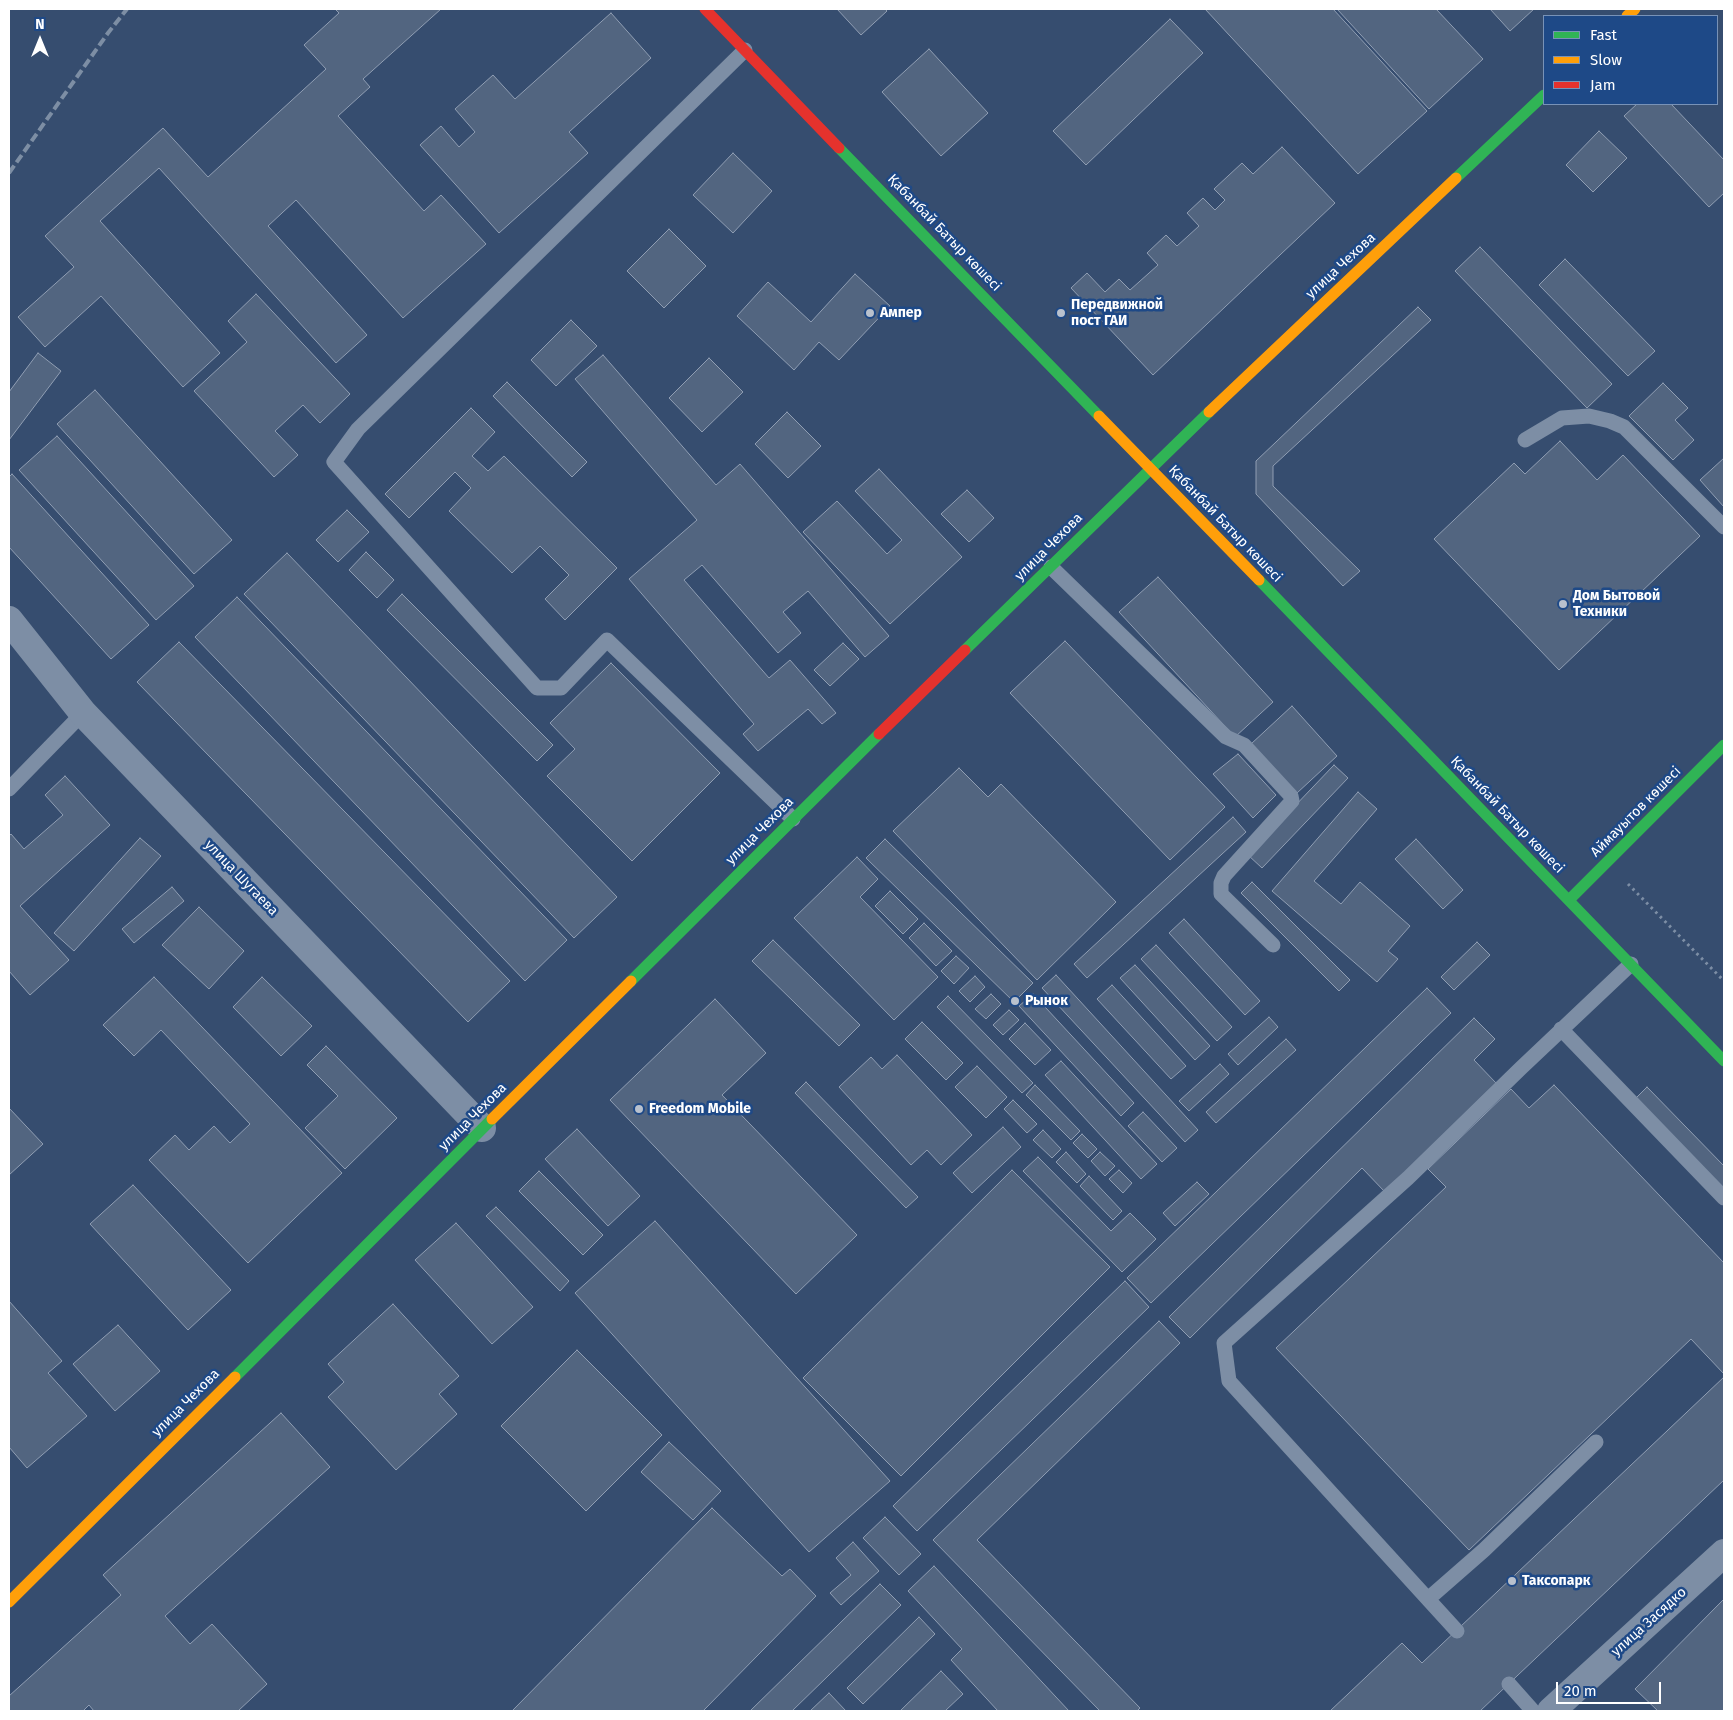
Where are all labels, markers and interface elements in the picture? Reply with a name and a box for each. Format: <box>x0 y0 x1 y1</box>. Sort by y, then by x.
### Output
north arrow <box>15 15 65 65</box>
legend <box>1543 15 1718 105</box>
text: N <box>35 16 45 33</box>
text: Fast <box>1590 26 1617 44</box>
text: Slow <box>1590 51 1622 69</box>
text: Jam <box>1590 76 1616 94</box>
street label: Қабанбай Батыр көшесі <box>884 171 1004 295</box>
street label: улица Чехова <box>1303 230 1379 302</box>
place label: Передвижной пост ГАИ <box>1071 297 1163 330</box>
place label: Ампер <box>880 305 922 321</box>
marker: Ампер <box>864 307 876 319</box>
marker: Передвижной пост ГАИ <box>1055 307 1067 319</box>
street label: Қабанбай Батыр көшесі <box>1165 462 1285 586</box>
street label: улица Чехова <box>1012 510 1086 584</box>
place label: Дом Бытовой Техники <box>1573 588 1660 620</box>
marker: Дом Бытовой Техники <box>1557 598 1569 610</box>
street label: Қабанбай Батыр көшесі <box>1447 753 1567 877</box>
street label: Аймауытов көшесі <box>1587 763 1685 861</box>
street label: улица Чехова <box>723 794 797 868</box>
street label: улица Шугаева <box>201 837 281 919</box>
place label: Рынок <box>1025 993 1068 1009</box>
marker: Рынок <box>1009 995 1021 1007</box>
street label: улица Чехова <box>436 1080 510 1154</box>
place label: Freedom Mobile <box>649 1101 751 1117</box>
marker: Freedom Mobile <box>633 1103 645 1115</box>
street label: улица Чехова <box>149 1366 223 1440</box>
place label: Таксопарк <box>1522 1573 1590 1589</box>
marker: Таксопарк <box>1506 1575 1518 1587</box>
street label: улица Засядко <box>1608 1584 1690 1660</box>
scale bar <box>1558 1672 1663 1704</box>
text: 20 m <box>1564 1682 1597 1700</box>

